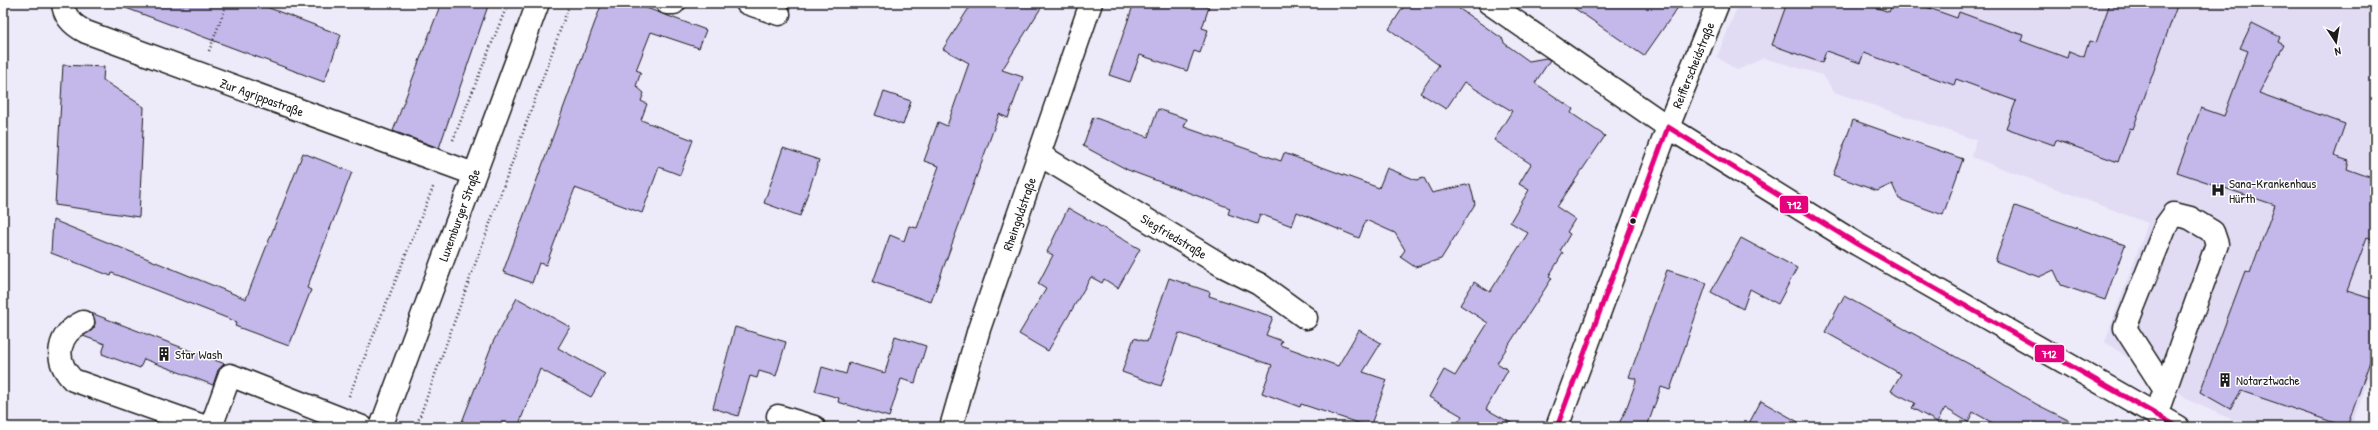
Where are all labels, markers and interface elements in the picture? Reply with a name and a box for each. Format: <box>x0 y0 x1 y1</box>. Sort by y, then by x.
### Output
street label: Reifferscheidstraße <box>1668 19 1718 111</box>
north arrow <box>2316 22 2356 62</box>
text: N <box>2334 44 2342 59</box>
street label: Zur Agrippastraße <box>218 74 306 120</box>
street label: Luxemburger Straße <box>434 166 484 264</box>
place label: Sana-Krankenhaus Hürth <box>2229 174 2316 207</box>
street label: Rheingoldstraße <box>998 175 1040 253</box>
hospital icon: Sana-Krankenhaus Hürth <box>2210 182 2226 198</box>
line badge: 712 <box>1779 195 1809 214</box>
text: 712 <box>1786 198 1802 212</box>
street label: Siegfriedstraße <box>1138 209 1210 263</box>
unlabelled marker <box>1628 216 1638 226</box>
line badge: 712 <box>2034 344 2065 363</box>
place label: Star Wash <box>175 345 223 363</box>
building icon: Star Wash <box>156 346 172 362</box>
text: 712 <box>2041 347 2057 361</box>
place label: Notarztwache <box>2236 371 2300 389</box>
building icon: Notarztwache <box>2217 372 2233 388</box>

